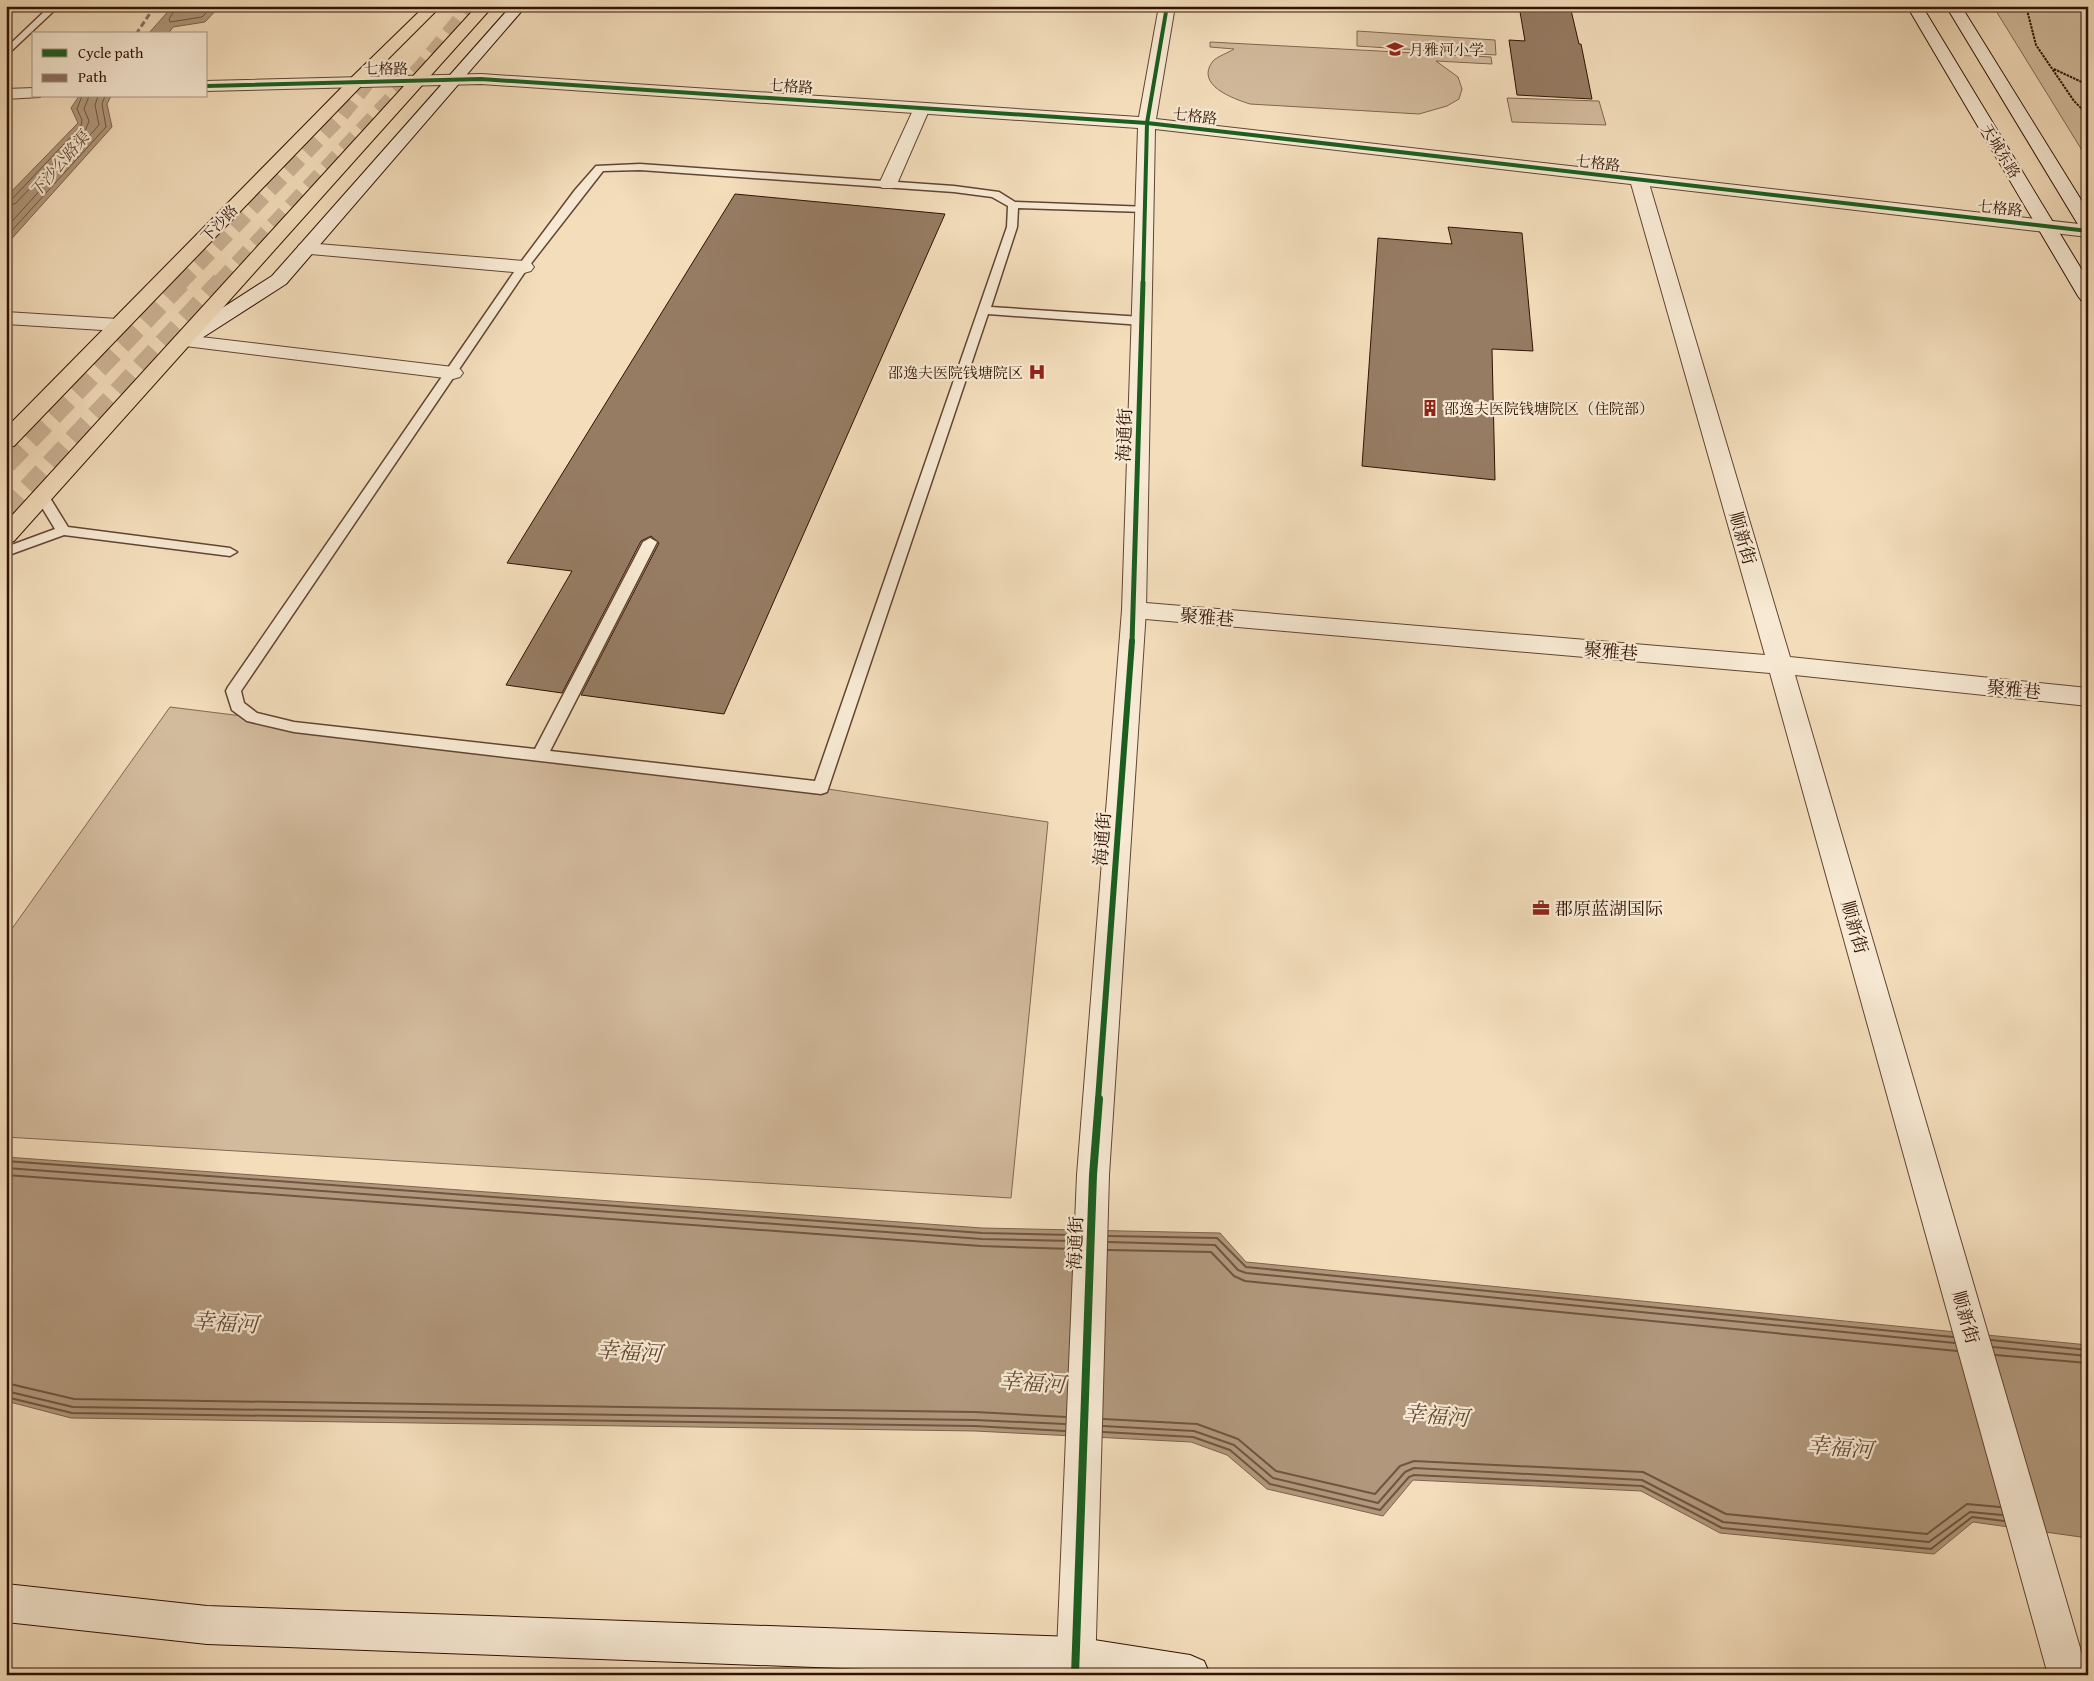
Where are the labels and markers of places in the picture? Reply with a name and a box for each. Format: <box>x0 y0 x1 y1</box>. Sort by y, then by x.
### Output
school or university icon: 月雅河小学 <box>1385 39 1405 59</box>
place label: 月雅河小学 <box>1409 39 1484 60</box>
place label: 邵逸夫医院钱塘院区 <box>888 362 1023 383</box>
hospital icon: 邵逸夫医院钱塘院区 <box>1027 362 1047 382</box>
building icon: 邵逸夫医院钱塘院区（住院部） <box>1420 398 1440 418</box>
place label: 邵逸夫医院钱塘院区（住院部） <box>1444 398 1654 419</box>
place label: 郡原蓝湖国际 <box>1555 895 1663 922</box>
office icon: 郡原蓝湖国际 <box>1531 898 1551 918</box>

